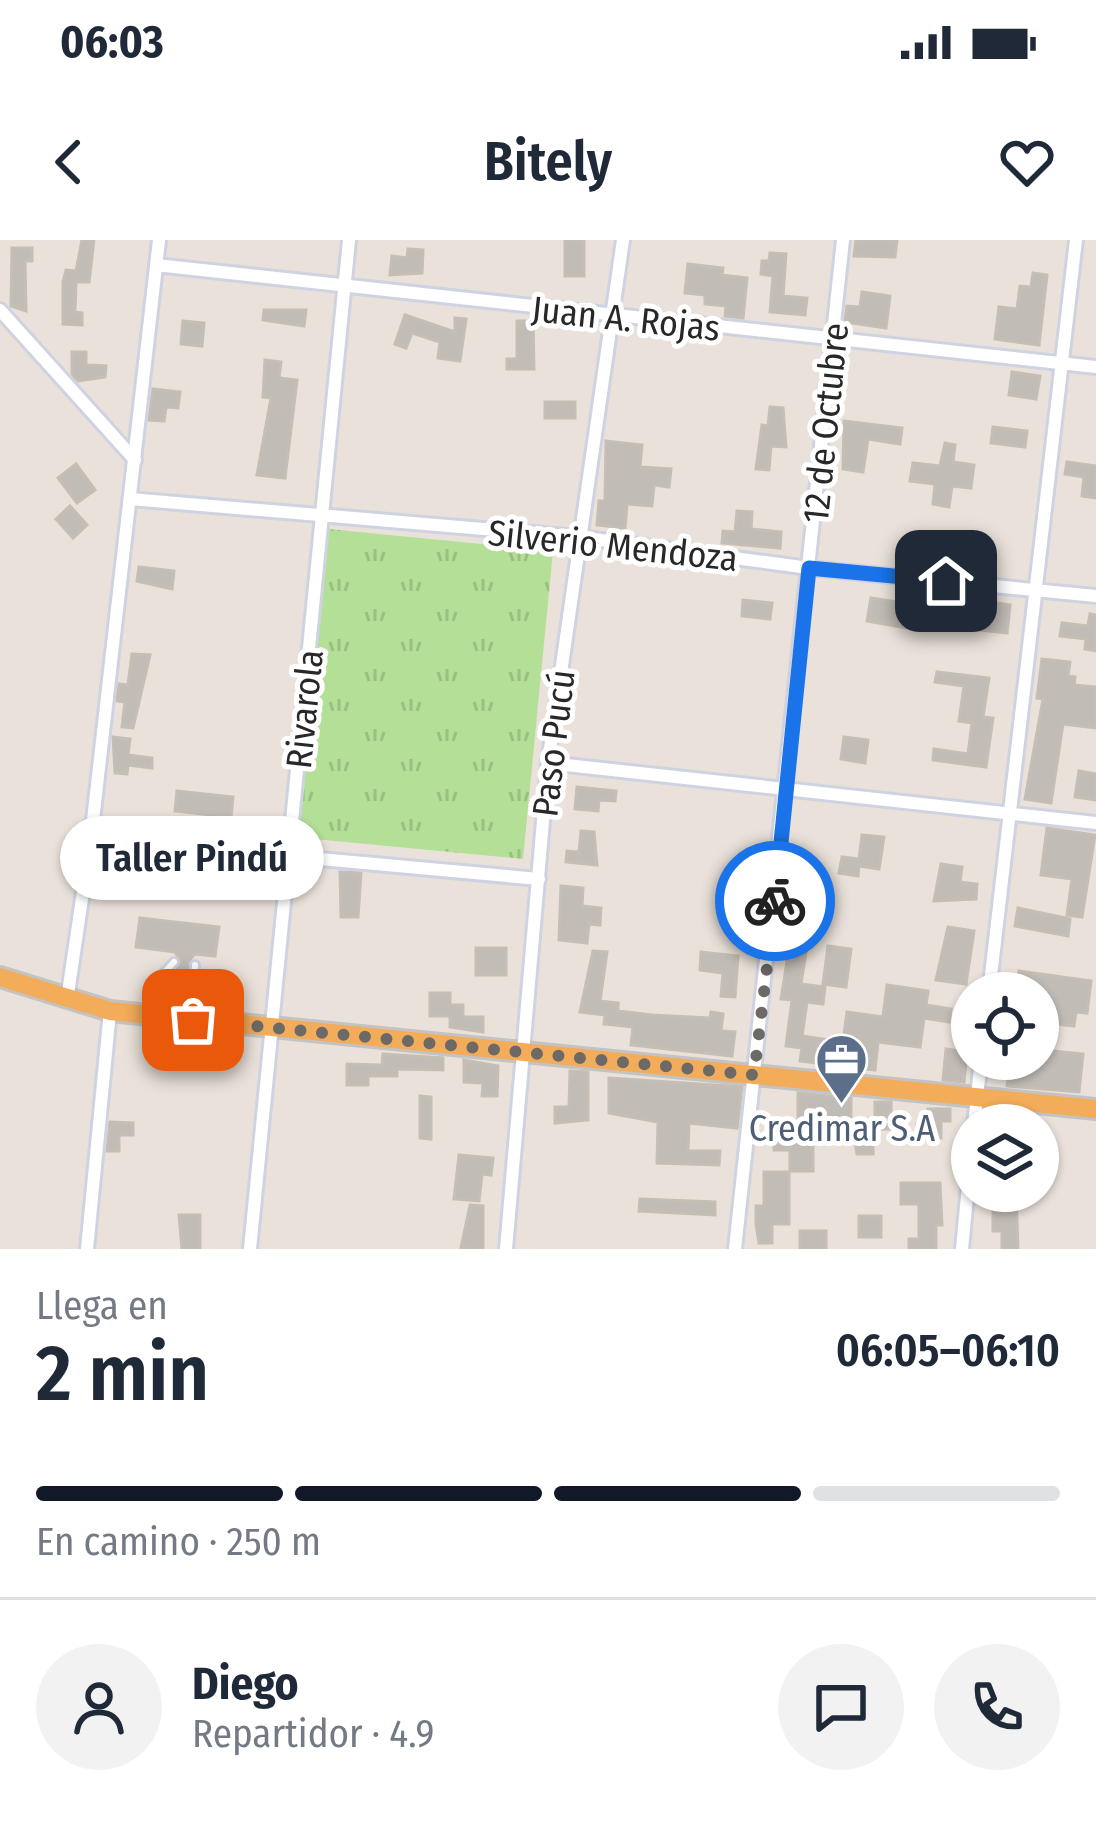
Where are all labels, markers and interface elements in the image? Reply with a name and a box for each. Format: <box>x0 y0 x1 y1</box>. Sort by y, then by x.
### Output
text: 06:03 <box>60 15 164 69</box>
icon: back <box>36 129 102 195</box>
icon: heart <box>994 129 1060 195</box>
text: Bitely <box>484 130 612 194</box>
street label: Juan A. Rojas <box>530 287 722 351</box>
street label: 12 de Octubre <box>794 321 858 525</box>
street label: Silverio Mendoza <box>486 511 740 581</box>
pin <box>895 530 997 632</box>
icon: home <box>913 548 979 614</box>
street label: Rivarola <box>277 647 333 771</box>
street label: Paso Pucú <box>523 667 585 819</box>
callout: Taller Pindú <box>61 816 325 900</box>
text: Taller Pindú <box>96 835 288 881</box>
courier <box>715 841 835 961</box>
icon: bike <box>742 868 808 934</box>
pin <box>142 969 244 1071</box>
map controls <box>951 972 1059 1212</box>
button: locate <box>951 972 1059 1080</box>
icon: bag <box>160 987 226 1053</box>
office icon: Credimar S.A <box>814 1032 870 1106</box>
button: layers <box>951 1104 1059 1212</box>
place label: Credimar S.A <box>749 1107 935 1151</box>
text: Llega en <box>36 1283 168 1329</box>
text: 06:05–06:10 <box>836 1324 1060 1378</box>
text: 2 min <box>36 1327 209 1421</box>
text: En camino · 250 m <box>36 1519 321 1565</box>
button: person <box>36 1644 162 1770</box>
button: chat <box>778 1644 904 1770</box>
button: phone <box>934 1644 1060 1770</box>
text: Diego <box>192 1657 299 1711</box>
text: Repartidor · 4.9 <box>192 1711 434 1757</box>

